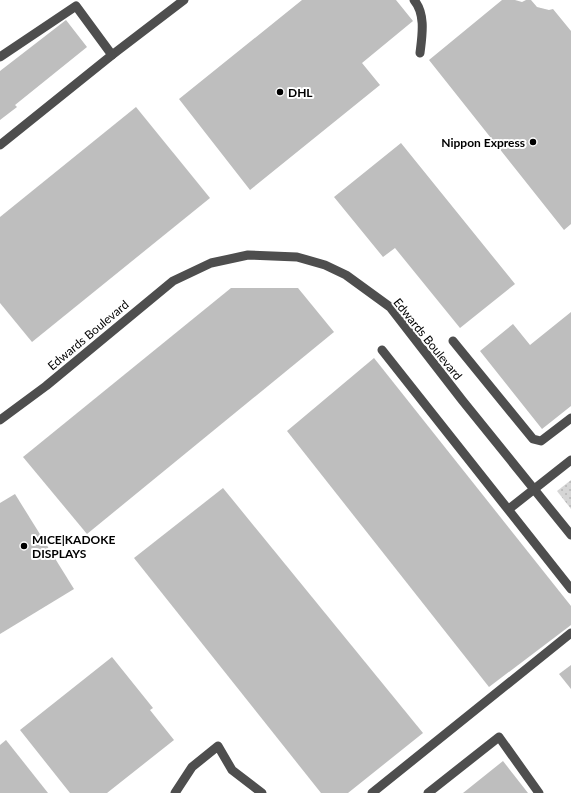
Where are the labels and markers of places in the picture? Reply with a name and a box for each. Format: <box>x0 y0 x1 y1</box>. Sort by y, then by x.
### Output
place label: DHL <box>288 85 313 100</box>
marker: DHL <box>275 87 285 97</box>
place label: Nippon Express <box>441 135 525 150</box>
marker: Nippon Express <box>528 137 538 147</box>
place label: MICE|KADOKE DISPLAYS <box>32 532 115 561</box>
marker: MICE|KADOKE DISPLAYS <box>19 541 29 551</box>

